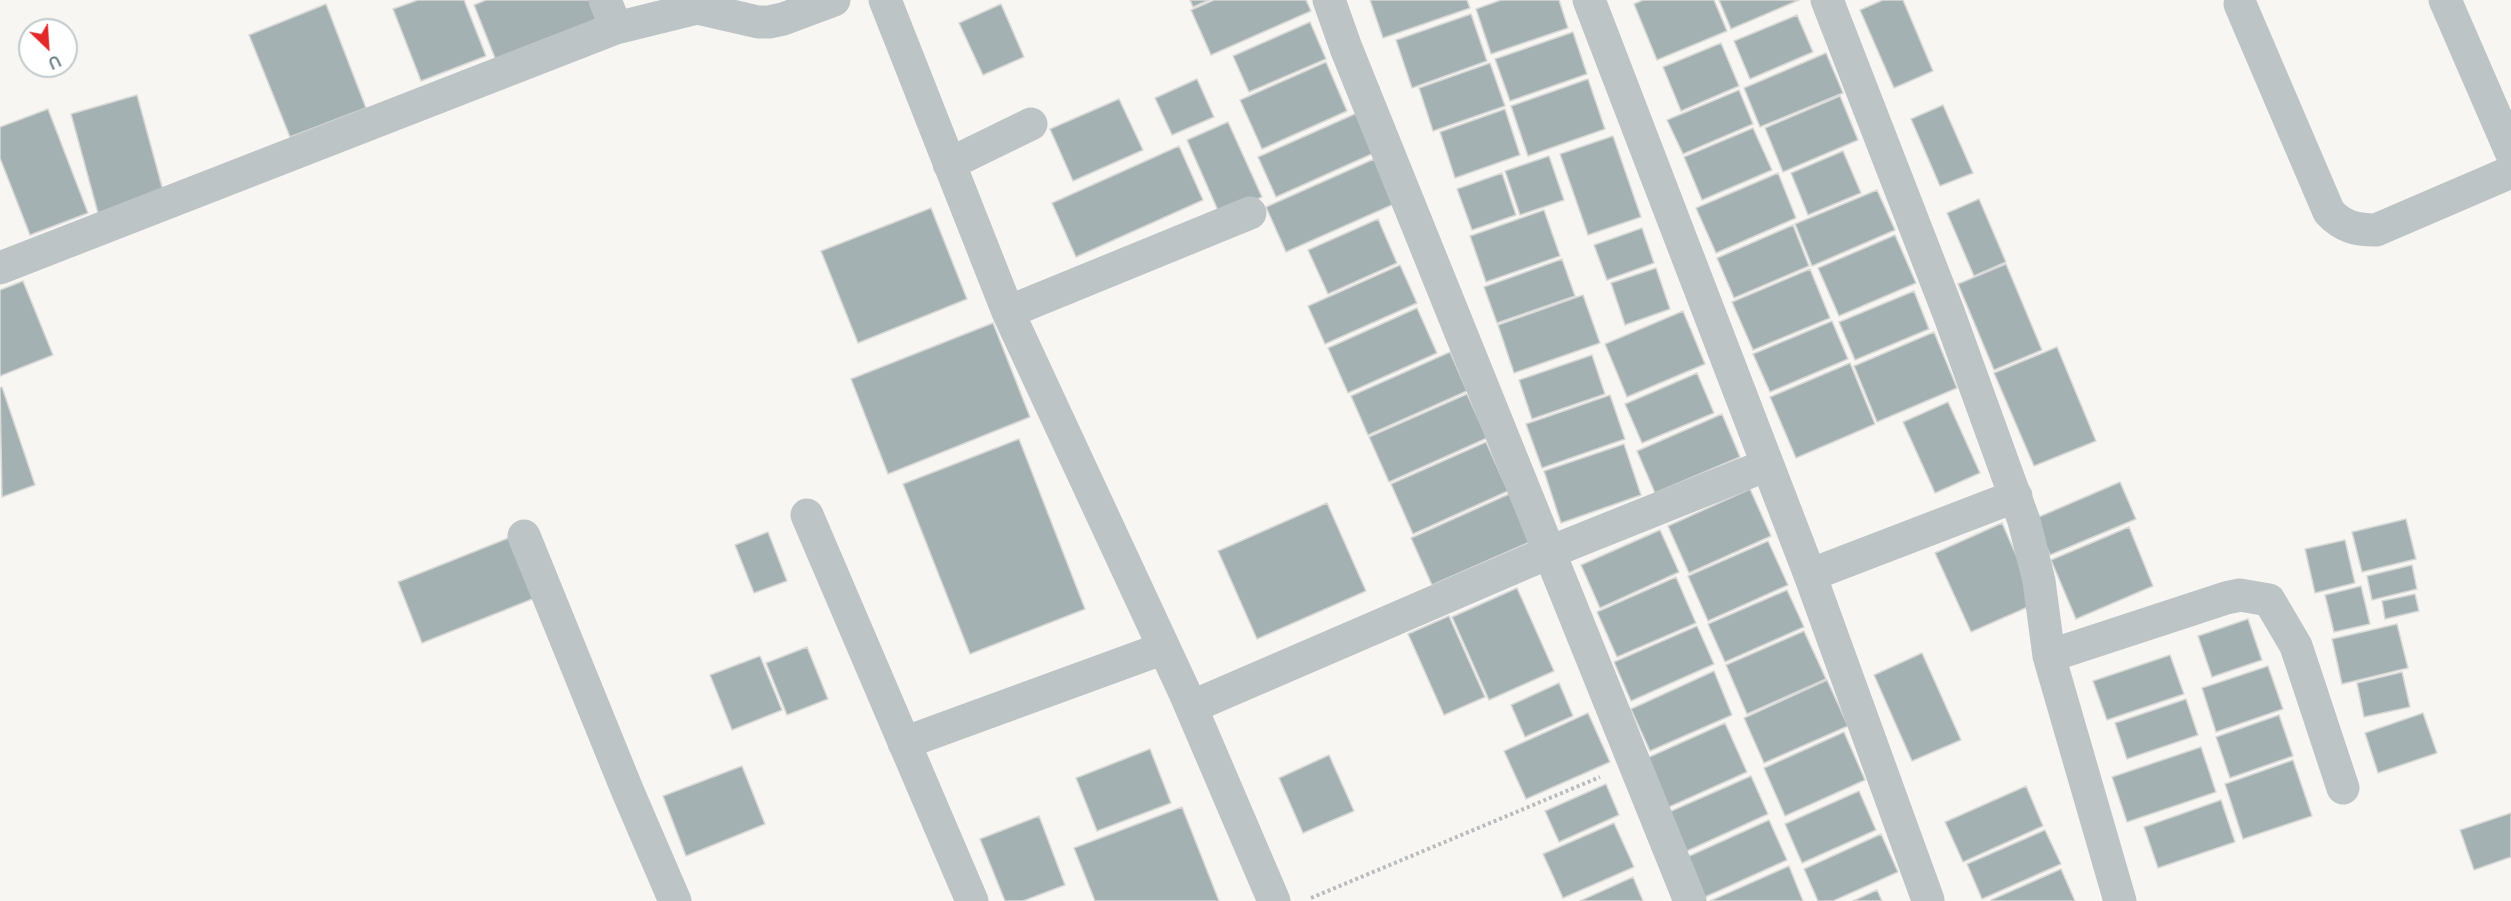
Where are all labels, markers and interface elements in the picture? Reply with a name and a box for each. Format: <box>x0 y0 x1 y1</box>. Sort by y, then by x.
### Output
north arrow <box>18 18 78 78</box>
text: U <box>45 50 65 75</box>

